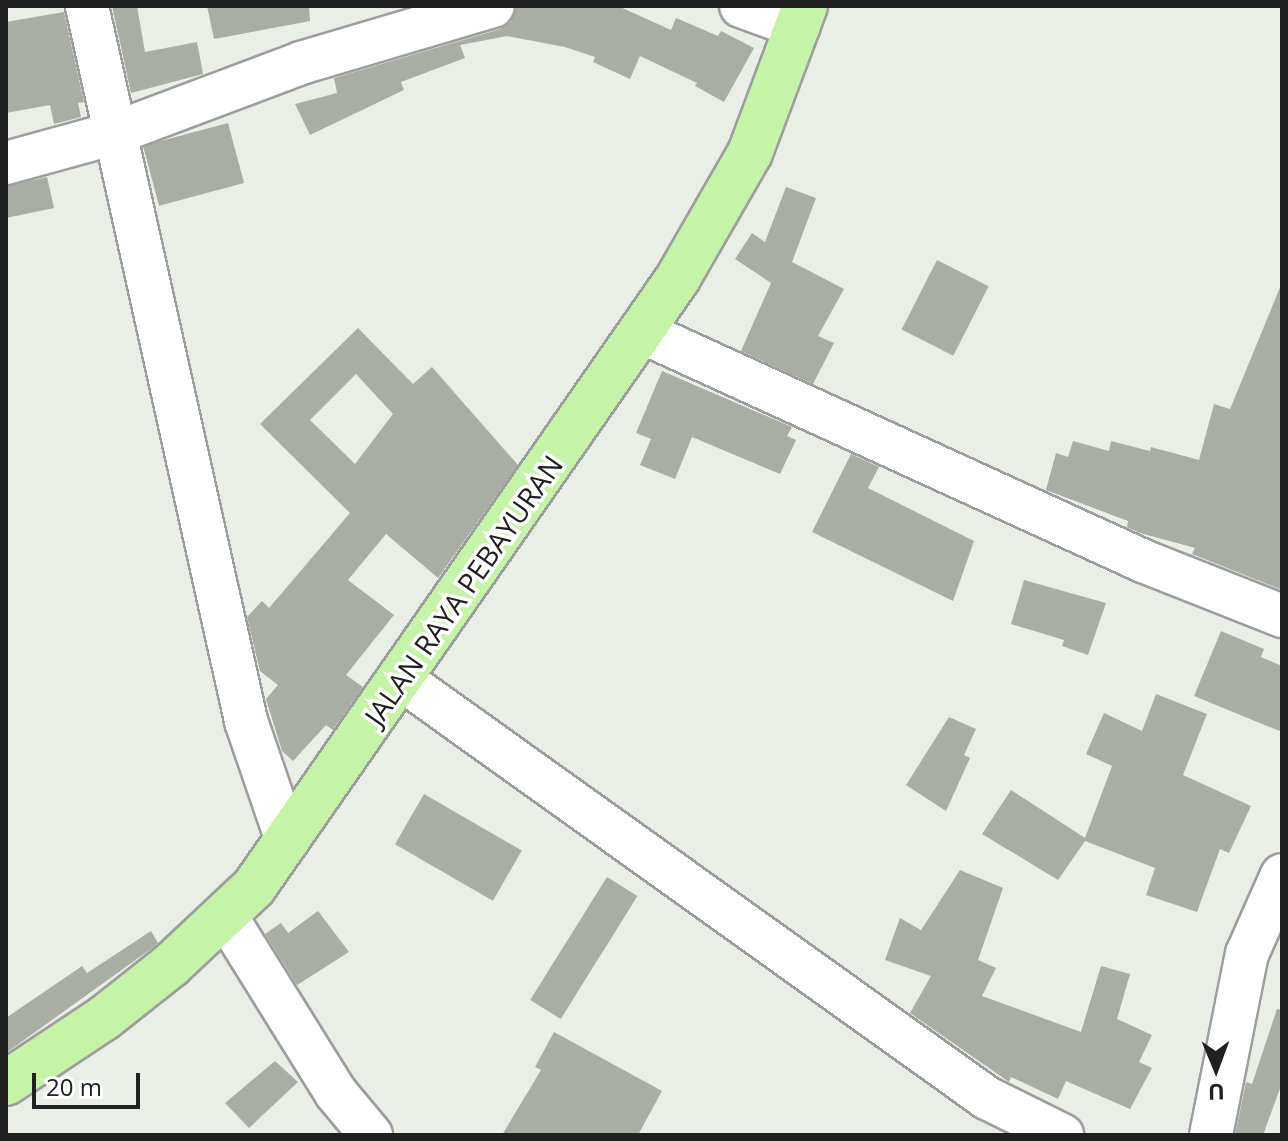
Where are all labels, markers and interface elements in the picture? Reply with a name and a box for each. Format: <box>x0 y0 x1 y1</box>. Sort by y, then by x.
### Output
street label: JALAN RAYA PEBAYURAN <box>357 449 569 731</box>
north arrow <box>1176 1029 1256 1109</box>
scale bar <box>36 1057 144 1107</box>
text: 20 m <box>46 1070 102 1103</box>
text: U <box>1208 1078 1225 1108</box>

